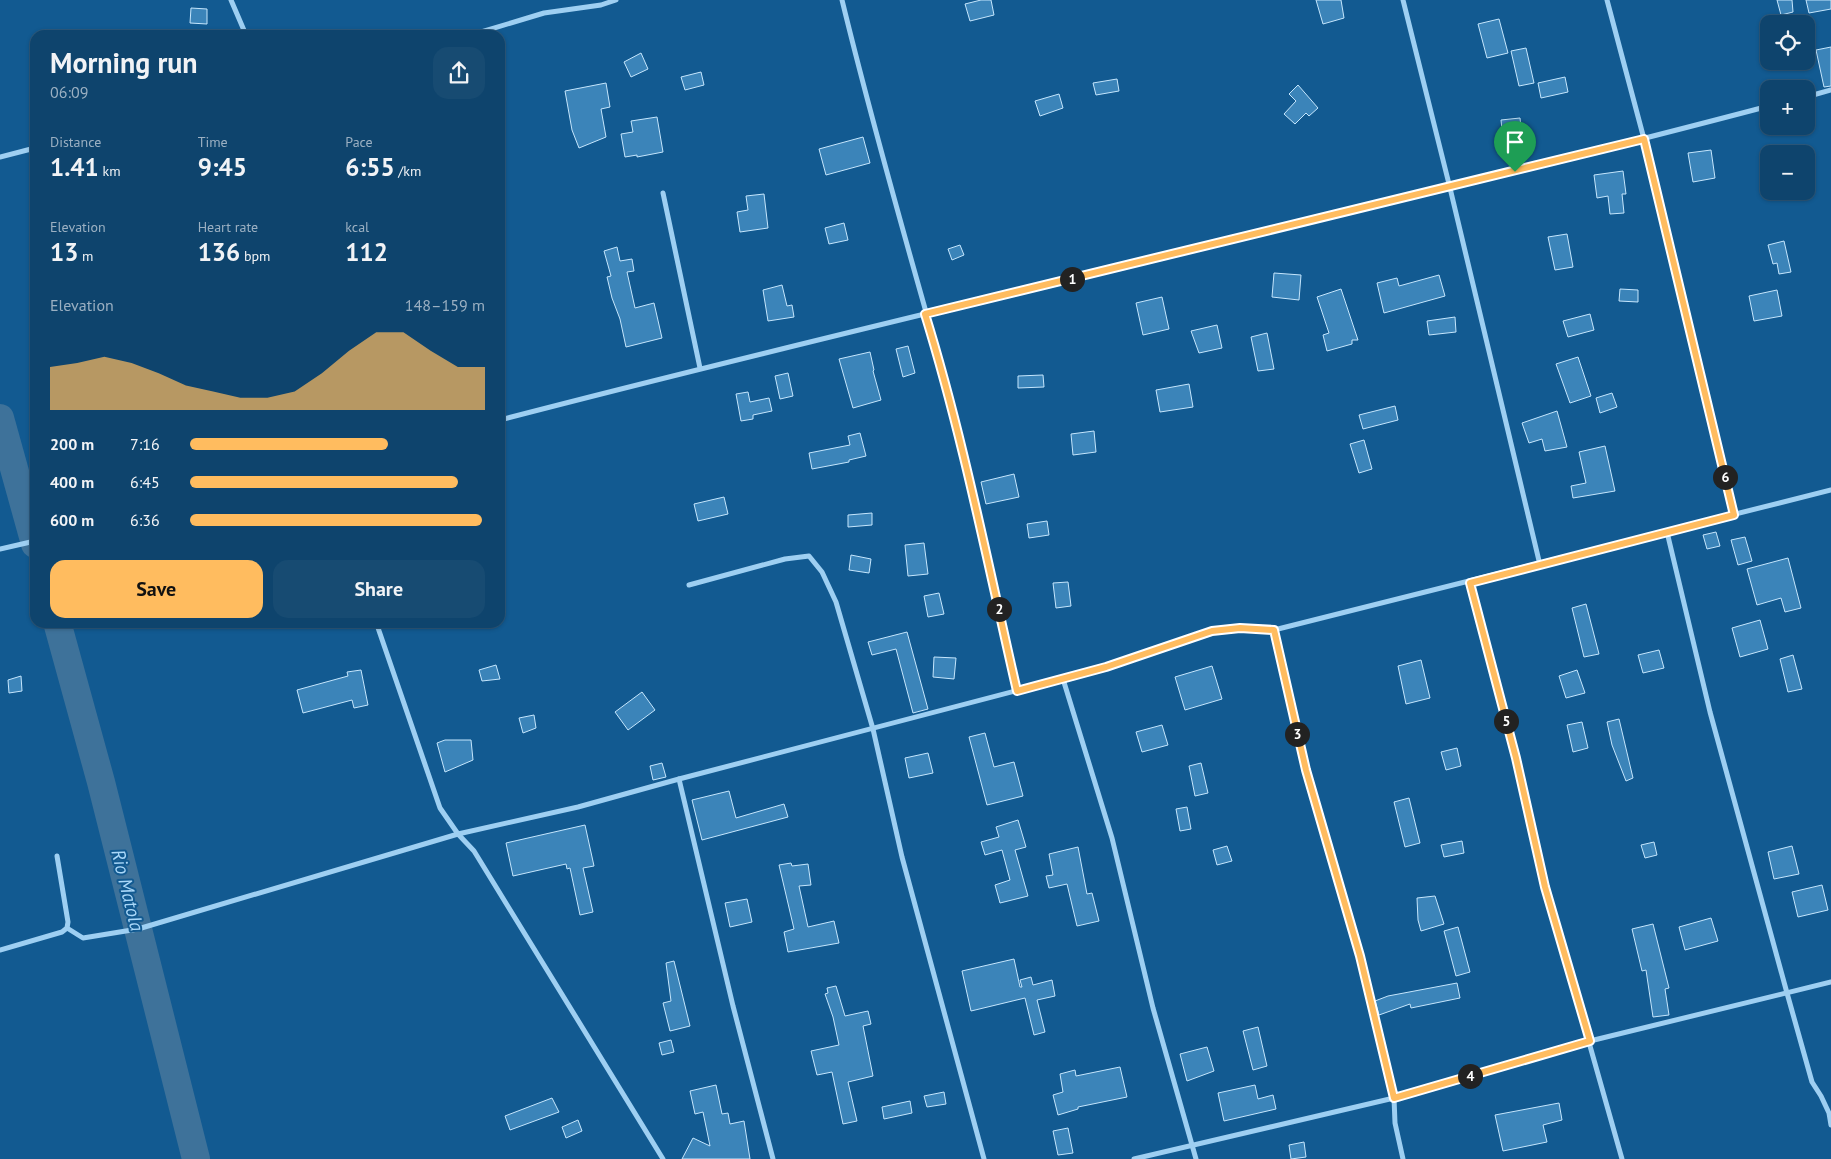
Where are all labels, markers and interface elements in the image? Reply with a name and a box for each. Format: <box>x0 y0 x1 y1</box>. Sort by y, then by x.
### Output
map controls <box>1760 15 1815 200</box>
button: locate <box>1760 15 1815 70</box>
text: Morning run <box>50 44 198 81</box>
button: share <box>433 47 485 99</box>
button: + <box>1760 80 1815 135</box>
text: 06:09 <box>50 82 88 102</box>
pin <box>1494 121 1536 172</box>
icon: arrive <box>1501 128 1529 156</box>
text: Distance <box>50 133 101 151</box>
text: Time <box>198 133 228 151</box>
text: Pace <box>345 133 373 151</box>
button: − <box>1760 145 1815 200</box>
text: 1.41 <box>50 151 99 183</box>
text: 9:45 <box>198 151 247 183</box>
text: 6:55 <box>345 151 395 183</box>
text: km <box>99 162 121 180</box>
text: /km <box>395 162 421 180</box>
text: Elevation <box>50 218 106 236</box>
text: Heart rate <box>198 218 258 236</box>
text: kcal <box>345 218 369 236</box>
text: 13 <box>50 236 78 268</box>
text: 136 <box>198 236 240 268</box>
text: 112 <box>345 236 388 268</box>
text: m <box>78 247 93 265</box>
text: bpm <box>240 247 270 265</box>
pin: 1 <box>1060 266 1084 292</box>
text: 1 <box>1069 270 1076 288</box>
text: Elevation <box>50 295 114 315</box>
text: 148–159 m <box>405 295 485 315</box>
text: 200 m <box>50 434 94 454</box>
text: 7:16 <box>130 434 160 454</box>
pin: 6 <box>1712 464 1738 490</box>
text: 6 <box>1722 468 1729 486</box>
text: 400 m <box>50 472 94 492</box>
text: 6:45 <box>130 472 160 492</box>
text: 600 m <box>50 510 94 530</box>
text: 6:36 <box>130 510 160 530</box>
button: Save <box>50 560 263 618</box>
button: Share <box>273 560 485 618</box>
pin: 2 <box>986 596 1012 622</box>
text: 2 <box>996 600 1003 618</box>
pin: 5 <box>1494 708 1518 734</box>
text: 5 <box>1503 712 1510 730</box>
pin: 3 <box>1284 722 1310 746</box>
text: 3 <box>1294 725 1301 743</box>
water label: Rio Matola <box>106 847 150 934</box>
pin: 4 <box>1458 1064 1482 1088</box>
text: 4 <box>1467 1067 1474 1085</box>

